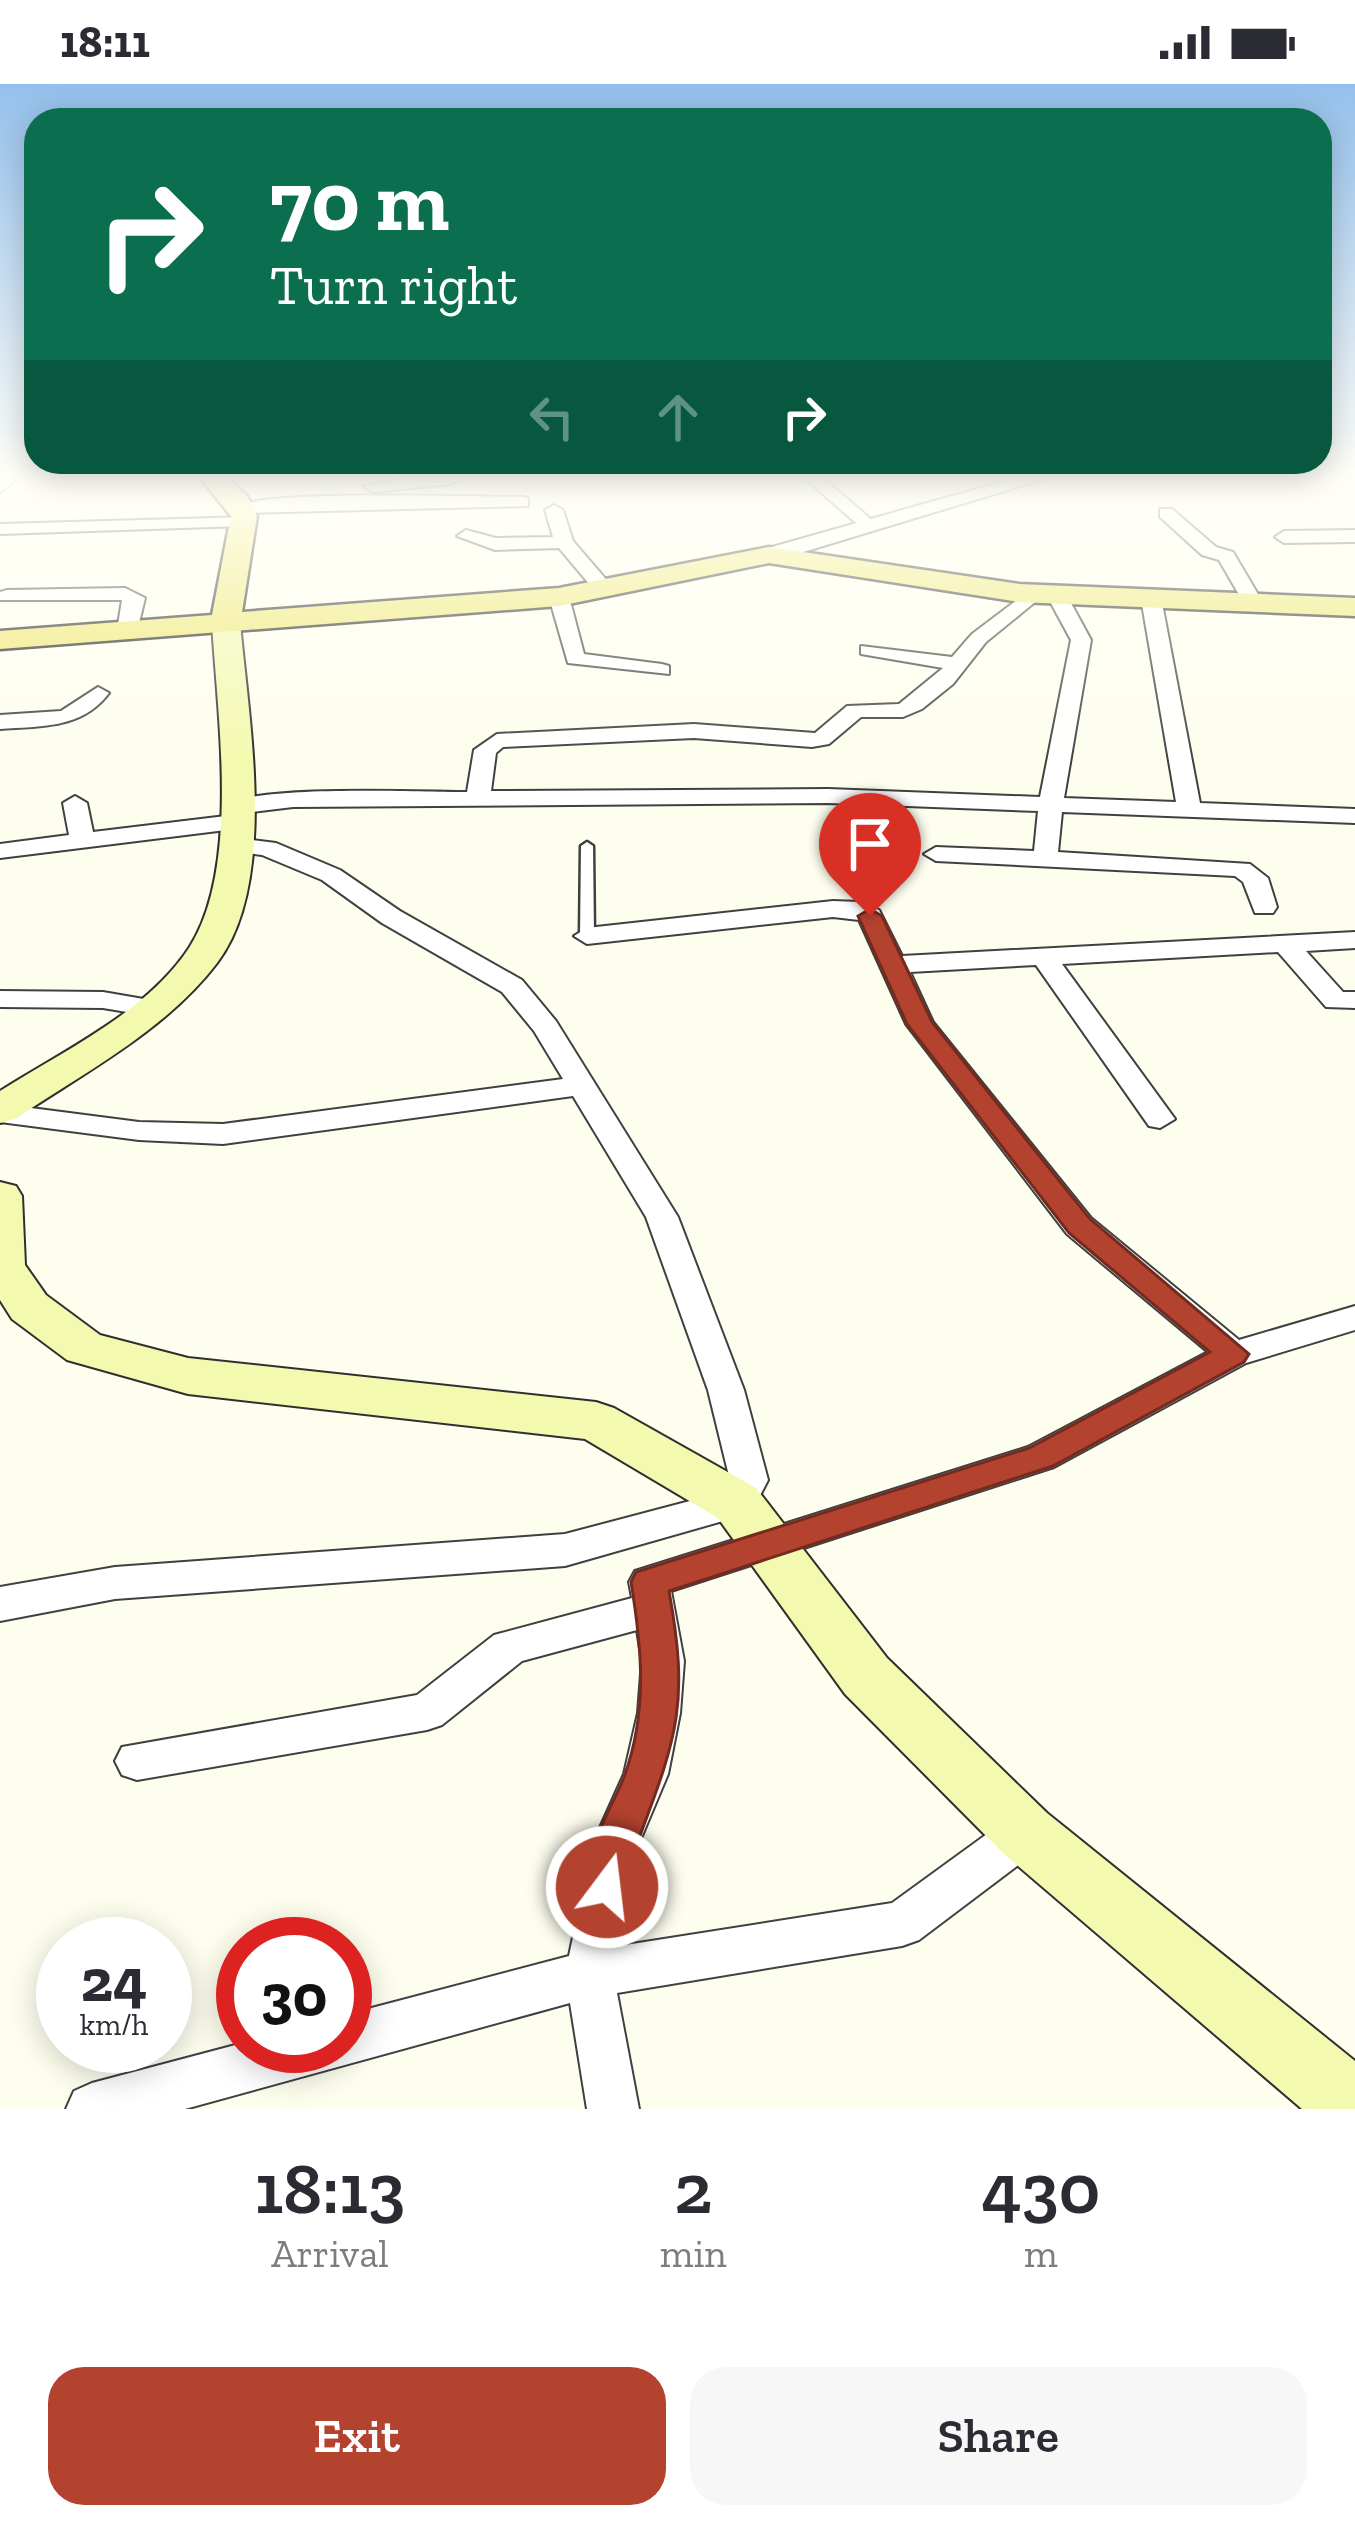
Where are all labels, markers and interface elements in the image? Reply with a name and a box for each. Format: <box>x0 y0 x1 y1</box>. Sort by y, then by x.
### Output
text: 18:11 <box>60 15 150 69</box>
text: 70 m <box>270 151 449 252</box>
icon: right <box>72 156 228 312</box>
text: Turn right <box>270 253 517 318</box>
icon: left <box>519 384 585 450</box>
icon: ahead <box>645 384 711 450</box>
icon: right <box>771 384 837 450</box>
pin <box>819 793 921 916</box>
icon: arrive <box>837 811 903 877</box>
position arrow <box>544 1824 670 1950</box>
speed limit sign: 30 <box>216 1917 372 2073</box>
text: 24 <box>81 1944 147 2016</box>
text: km/h <box>80 2007 148 2043</box>
text: 18:13 <box>255 2145 405 2231</box>
text: 2 <box>674 2145 712 2231</box>
text: 430 <box>981 2145 1100 2231</box>
text: Arrival <box>271 2230 389 2277</box>
text: min <box>660 2230 727 2277</box>
text: m <box>1024 2230 1058 2277</box>
button: Exit <box>48 2367 666 2505</box>
button: Share <box>690 2367 1307 2505</box>

